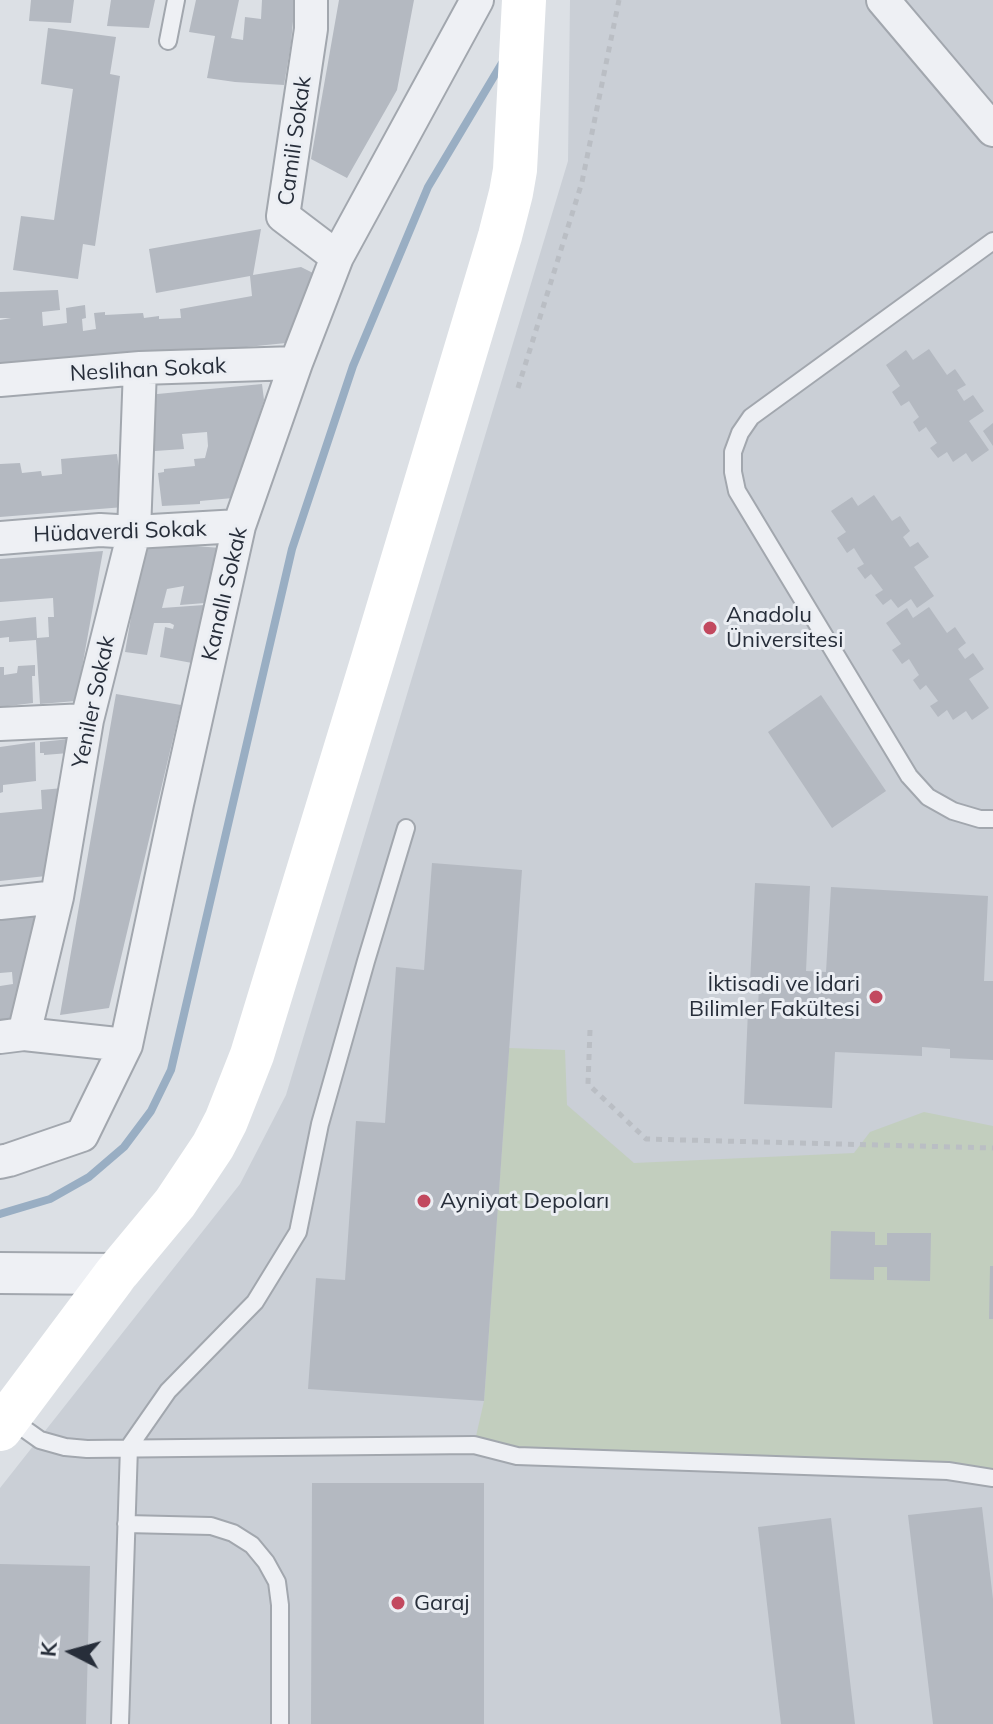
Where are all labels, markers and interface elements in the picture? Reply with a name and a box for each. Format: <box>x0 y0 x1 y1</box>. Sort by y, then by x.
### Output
street label: Camili Sokak <box>273 74 317 208</box>
street label: Neslihan Sokak <box>69 353 227 387</box>
street label: Hüdaverdi Sokak <box>33 516 207 548</box>
street label: Kanallı Sokak <box>197 524 253 664</box>
place label: Anadolu Üniversitesi <box>726 602 843 654</box>
marker: Anadolu Üniversitesi <box>701 619 719 637</box>
street label: Yeniler Sokak <box>67 633 121 771</box>
place label: İktisadi ve İdari Bilimler Fakültesi <box>689 971 860 1022</box>
marker: İktisadi ve İdari Bilimler Fakültesi <box>867 988 885 1006</box>
place label: Ayniyat Depoları <box>440 1188 609 1214</box>
marker: Ayniyat Depoları <box>415 1192 433 1210</box>
place label: Garaj <box>414 1590 470 1616</box>
marker: Garaj <box>389 1594 407 1612</box>
north arrow <box>32 1612 112 1692</box>
text: K <box>33 1641 63 1658</box>

